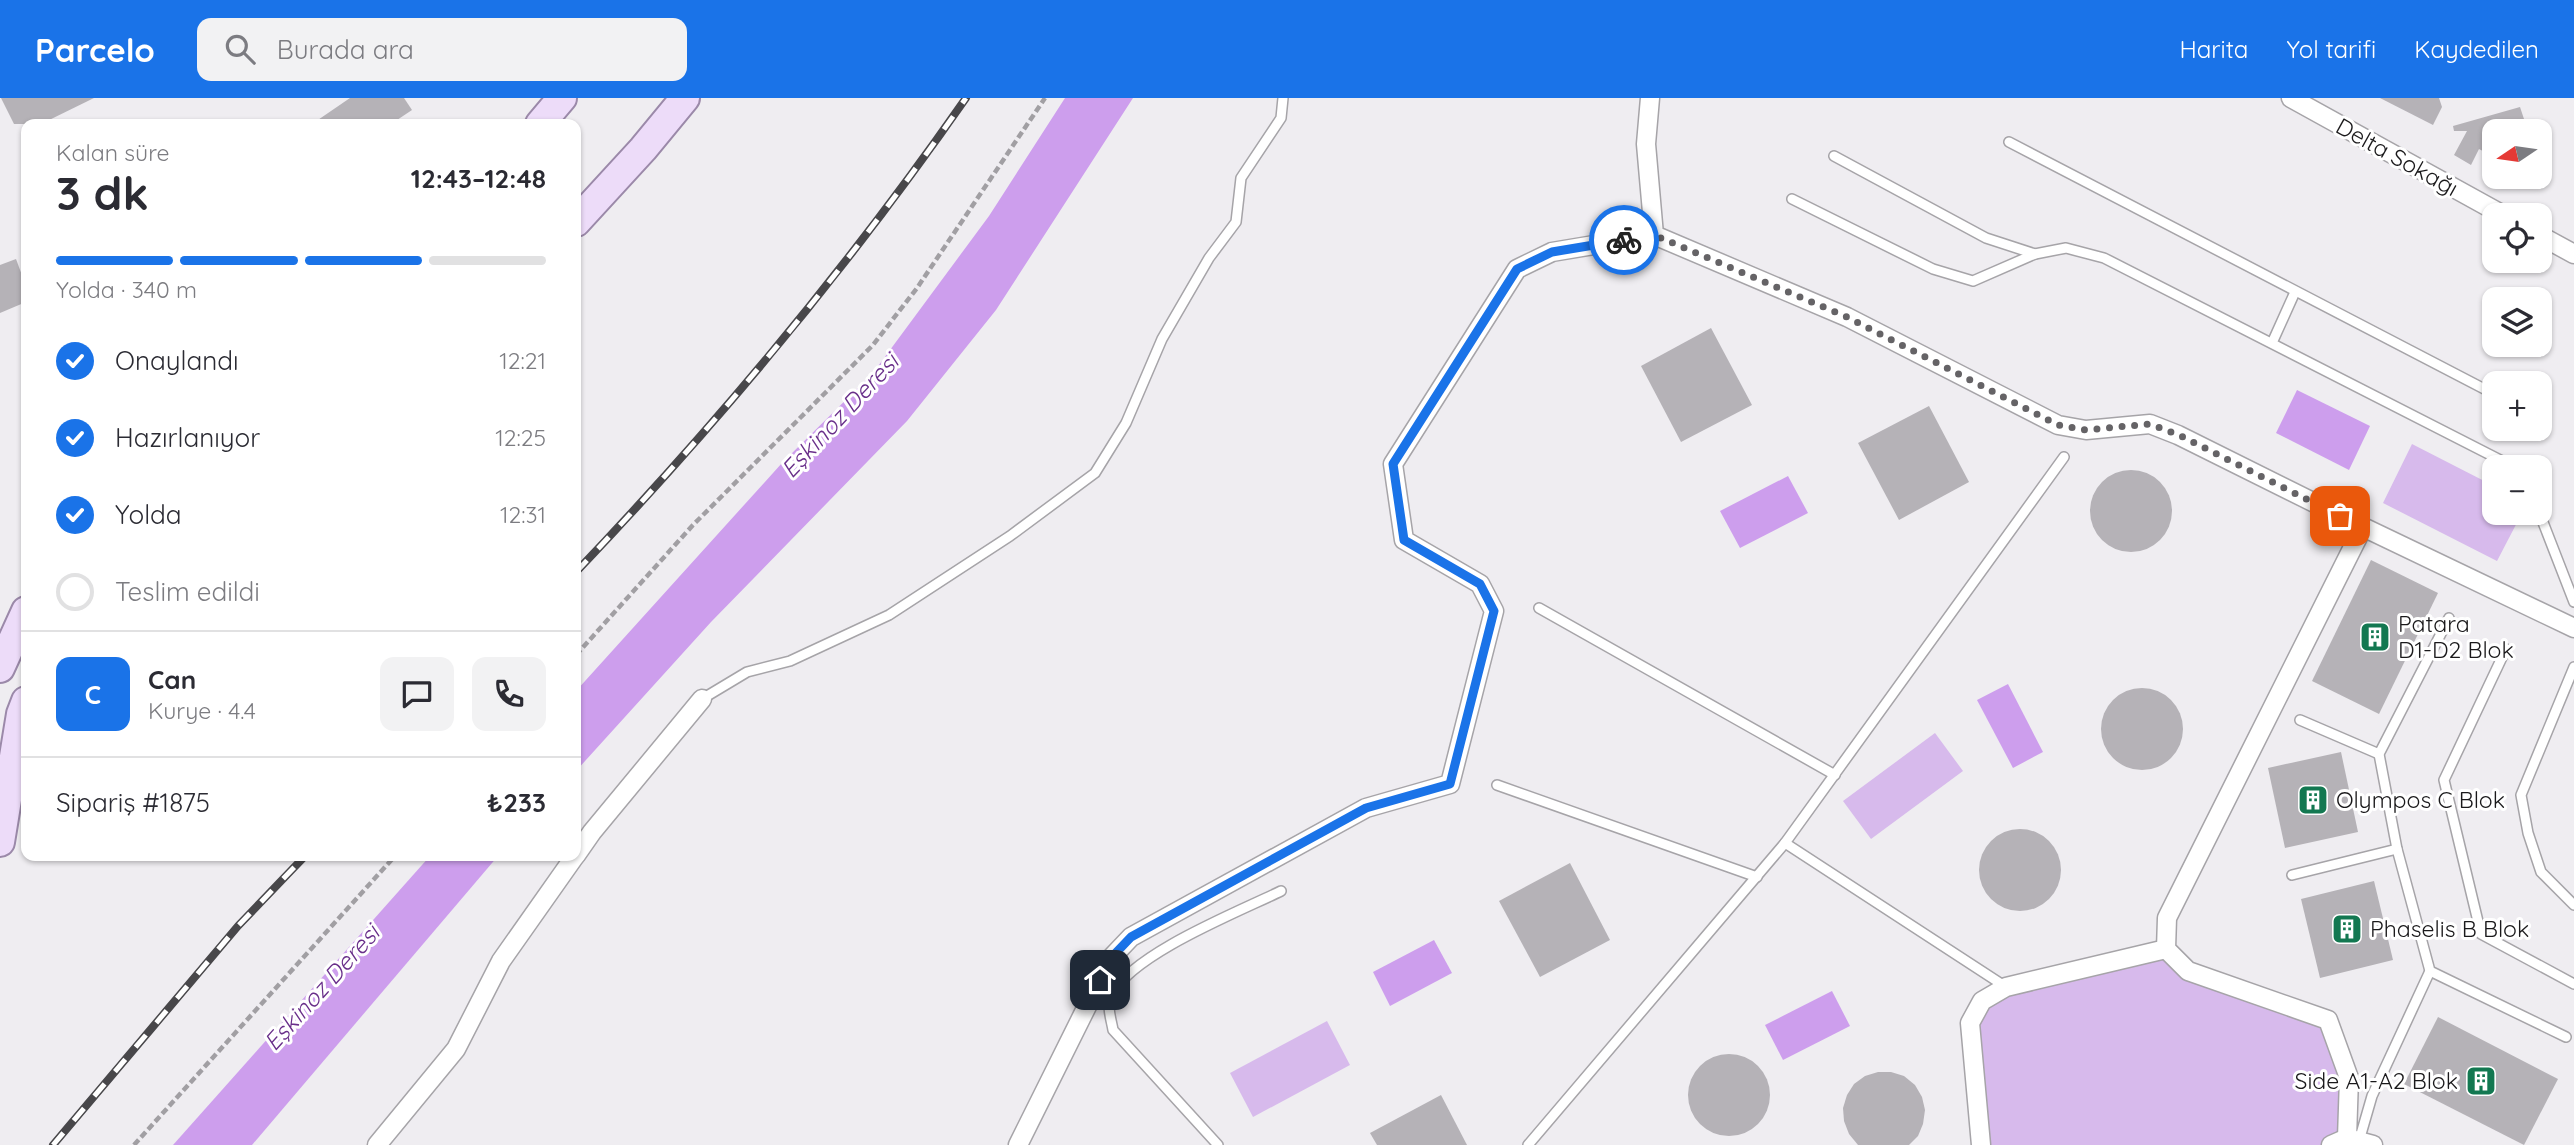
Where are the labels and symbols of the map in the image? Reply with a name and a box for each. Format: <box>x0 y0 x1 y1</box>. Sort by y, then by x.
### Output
street label: Delta Sokağı <box>2331 111 2463 202</box>
north arrow <box>2482 119 2552 189</box>
courier <box>1589 205 1659 275</box>
water label: Eşkinoz Deresi <box>774 345 906 484</box>
pin <box>2310 486 2370 546</box>
place label: Patara D1-D2 Blok <box>2398 609 2514 664</box>
building icon: Patara D1-D2 Blok <box>2358 620 2392 654</box>
building icon: Olympos C Blok <box>2296 783 2330 817</box>
place label: Olympos C Blok <box>2336 785 2505 814</box>
building icon: Phaselis B Blok <box>2330 912 2364 946</box>
place label: Phaselis B Blok <box>2370 914 2529 943</box>
water label: Eşkinoz Deresi <box>257 916 387 1056</box>
pin <box>1070 950 1130 1010</box>
building icon: Side A1-A2 Blok <box>2464 1064 2498 1098</box>
place label: Side A1-A2 Blok <box>2295 1066 2458 1095</box>

